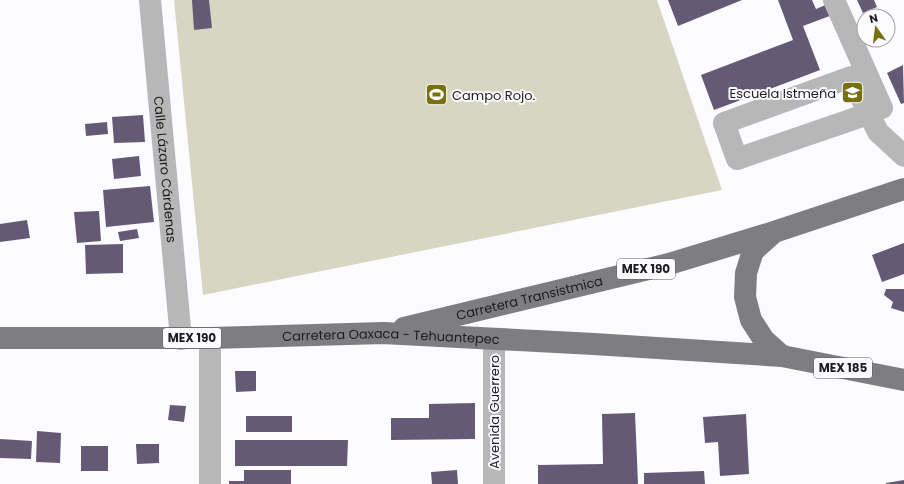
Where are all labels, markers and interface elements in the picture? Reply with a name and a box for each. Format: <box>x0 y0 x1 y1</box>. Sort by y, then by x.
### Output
north arrow <box>856 8 896 48</box>
text: N <box>868 10 880 27</box>
school or university icon: Escuela Istmeña <box>839 80 865 106</box>
sports icon: Campo Rojo. <box>424 82 450 108</box>
place label: Escuela Istmeña <box>730 84 836 103</box>
place label: Campo Rojo. <box>452 86 536 105</box>
street label: Calle Lázaro Cárdenas <box>149 95 181 244</box>
road number: MEX 190 <box>617 259 675 279</box>
street label: Carretera Transistmica <box>454 271 605 325</box>
street label: Carretera Oaxaca - Tehuantepec <box>282 324 500 349</box>
road number: MEX 190 <box>163 328 221 348</box>
street label: Avenida Guerrero <box>485 355 504 469</box>
road number: MEX 185 <box>814 358 872 378</box>

